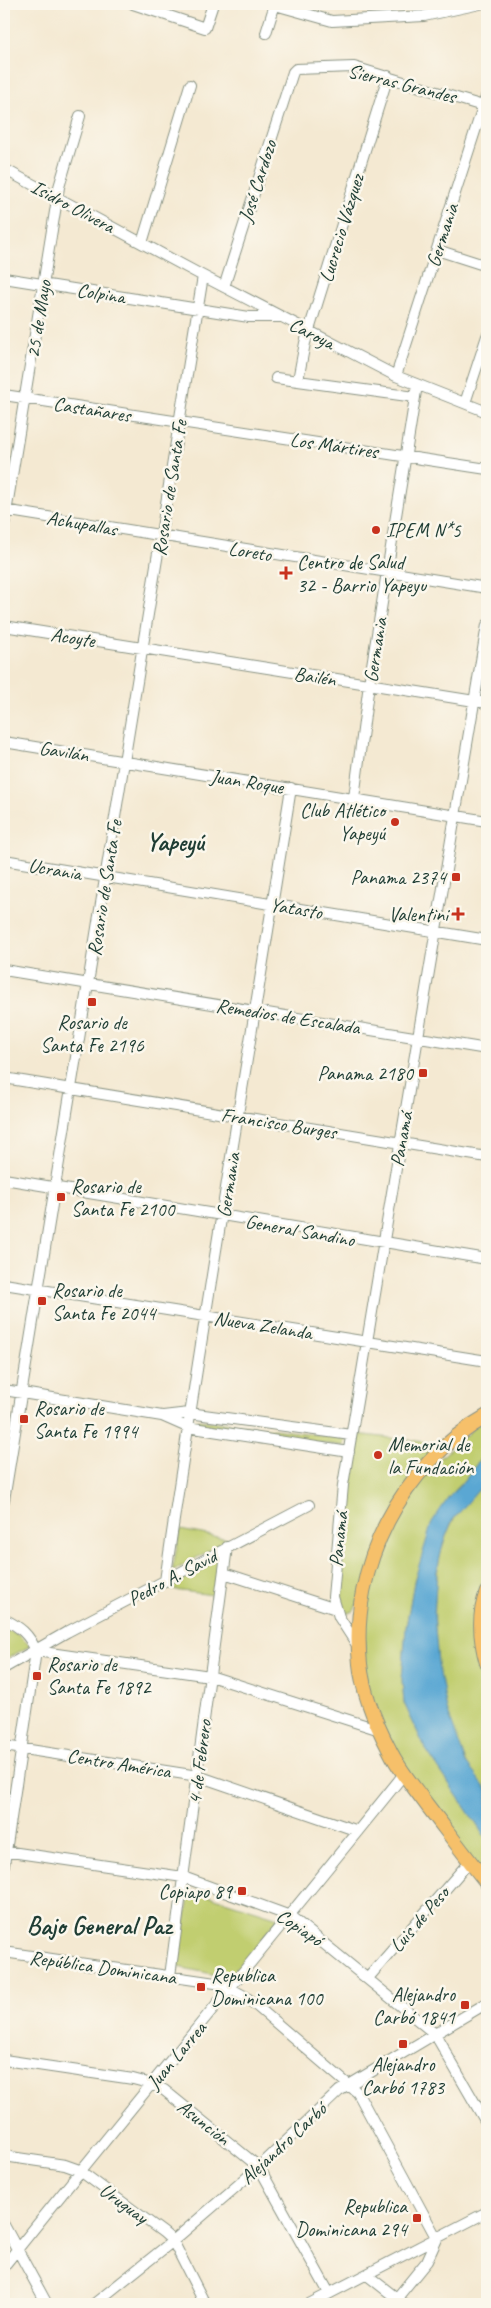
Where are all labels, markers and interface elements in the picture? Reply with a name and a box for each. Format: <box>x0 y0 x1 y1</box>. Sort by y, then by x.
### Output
street label: Sierras Grandes <box>345 58 461 109</box>
street label: José Cardozo <box>232 136 283 226</box>
street label: Lucrecio Vázquez <box>313 170 370 285</box>
street label: Isidro Olivera <box>27 174 121 240</box>
street label: Germania <box>421 199 465 270</box>
street label: Colpina <box>75 277 129 310</box>
street label: 25 de Mayo <box>20 278 57 360</box>
street label: Caroya <box>285 312 340 356</box>
street label: Castañares <box>51 391 134 428</box>
street label: Rosario de Santa Fe <box>146 417 193 558</box>
street label: Los Mártires <box>288 427 382 464</box>
street label: Achupallas <box>45 505 121 542</box>
place label: IPEM N*5 <box>386 518 462 543</box>
marker: IPEM N*5 <box>370 524 382 536</box>
street label: Loreto <box>227 536 274 567</box>
place label: Centro de Salud 32 - Barrio Yapeyu <box>297 550 428 598</box>
marker: Centro de Salud 32 - Barrio Yapeyu <box>279 566 293 580</box>
street label: Germania <box>358 615 393 684</box>
street label: Acoyte <box>49 622 98 654</box>
street label: Bailén <box>292 661 338 692</box>
street label: Gavilán <box>37 735 91 768</box>
street label: Juan Roque <box>208 763 287 800</box>
place label: Club Atlético Yapeyú <box>300 798 387 846</box>
marker: Club Atlético Yapeyú <box>389 816 401 828</box>
street label: Rosario de Santa Fe <box>81 817 128 958</box>
district label: Yapeyú <box>146 826 207 858</box>
street label: Ucrania <box>26 853 85 887</box>
place label: Panama 2374 <box>350 865 448 890</box>
marker: Panama 2374 <box>450 871 462 883</box>
street label: Yatasto <box>268 892 325 925</box>
place label: Valentini <box>388 902 450 927</box>
marker: Valentini <box>452 908 464 920</box>
street label: Remedios de Escalada <box>214 993 364 1041</box>
marker: Rosario de Santa Fe 2196 <box>86 996 98 1008</box>
place label: Rosario de Santa Fe 2196 <box>40 1010 145 1058</box>
place label: Panama 2180 <box>317 1061 415 1086</box>
marker: Panama 2180 <box>417 1067 429 1079</box>
street label: Francisco Burges <box>220 1102 340 1145</box>
street label: Panamá <box>384 1108 419 1168</box>
street label: Germania <box>211 1150 246 1219</box>
place label: Rosario de Santa Fe 2100 <box>71 1174 176 1222</box>
marker: Rosario de Santa Fe 2100 <box>55 1191 67 1203</box>
street label: General Sandino <box>243 1209 357 1253</box>
place label: Rosario de Santa Fe 2044 <box>52 1278 157 1326</box>
marker: Rosario de Santa Fe 2044 <box>36 1295 48 1307</box>
street label: Nueva Zelanda <box>212 1305 316 1346</box>
place label: Rosario de Santa Fe 1994 <box>34 1396 139 1444</box>
marker: Rosario de Santa Fe 1994 <box>18 1413 30 1425</box>
place label: Memorial de la Fundación <box>388 1432 474 1480</box>
marker: Memorial de la Fundación <box>372 1449 384 1461</box>
street label: Panamá <box>323 1508 354 1568</box>
street label: Pedro A. Savid <box>123 1542 224 1611</box>
place label: Rosario de Santa Fe 1892 <box>47 1652 152 1700</box>
marker: Rosario de Santa Fe 1892 <box>31 1670 43 1682</box>
street label: 4 de Febrero <box>182 1717 217 1806</box>
street label: Centro América <box>65 1743 174 1784</box>
place label: Copiapo 89 <box>159 1879 234 1904</box>
street label: Luis de Peso <box>384 1880 456 1957</box>
marker: Copiapo 89 <box>236 1885 248 1897</box>
street label: Copiapó <box>272 1903 330 1954</box>
district label: Bajo General Paz <box>27 1910 174 1942</box>
street label: República Dominicana <box>28 1945 179 1990</box>
place label: Republica Dominicana 100 <box>211 1963 325 2011</box>
marker: Republica Dominicana 100 <box>195 1981 207 1993</box>
place label: Alejandro Carbó 1841 <box>373 1982 456 2030</box>
marker: Alejandro Carbó 1841 <box>459 1999 471 2011</box>
street label: Juan Larrea <box>140 2015 213 2095</box>
marker: Alejandro Carbó 1783 <box>397 2038 409 2050</box>
place label: Alejandro Carbó 1783 <box>362 2052 446 2100</box>
street label: Asunción <box>172 2094 236 2151</box>
street label: Alejandro Carbó <box>235 2095 334 2190</box>
street label: Uruguay <box>95 2177 155 2231</box>
place label: Republica Dominicana 294 <box>295 2194 409 2242</box>
marker: Republica Dominicana 294 <box>411 2212 423 2224</box>

